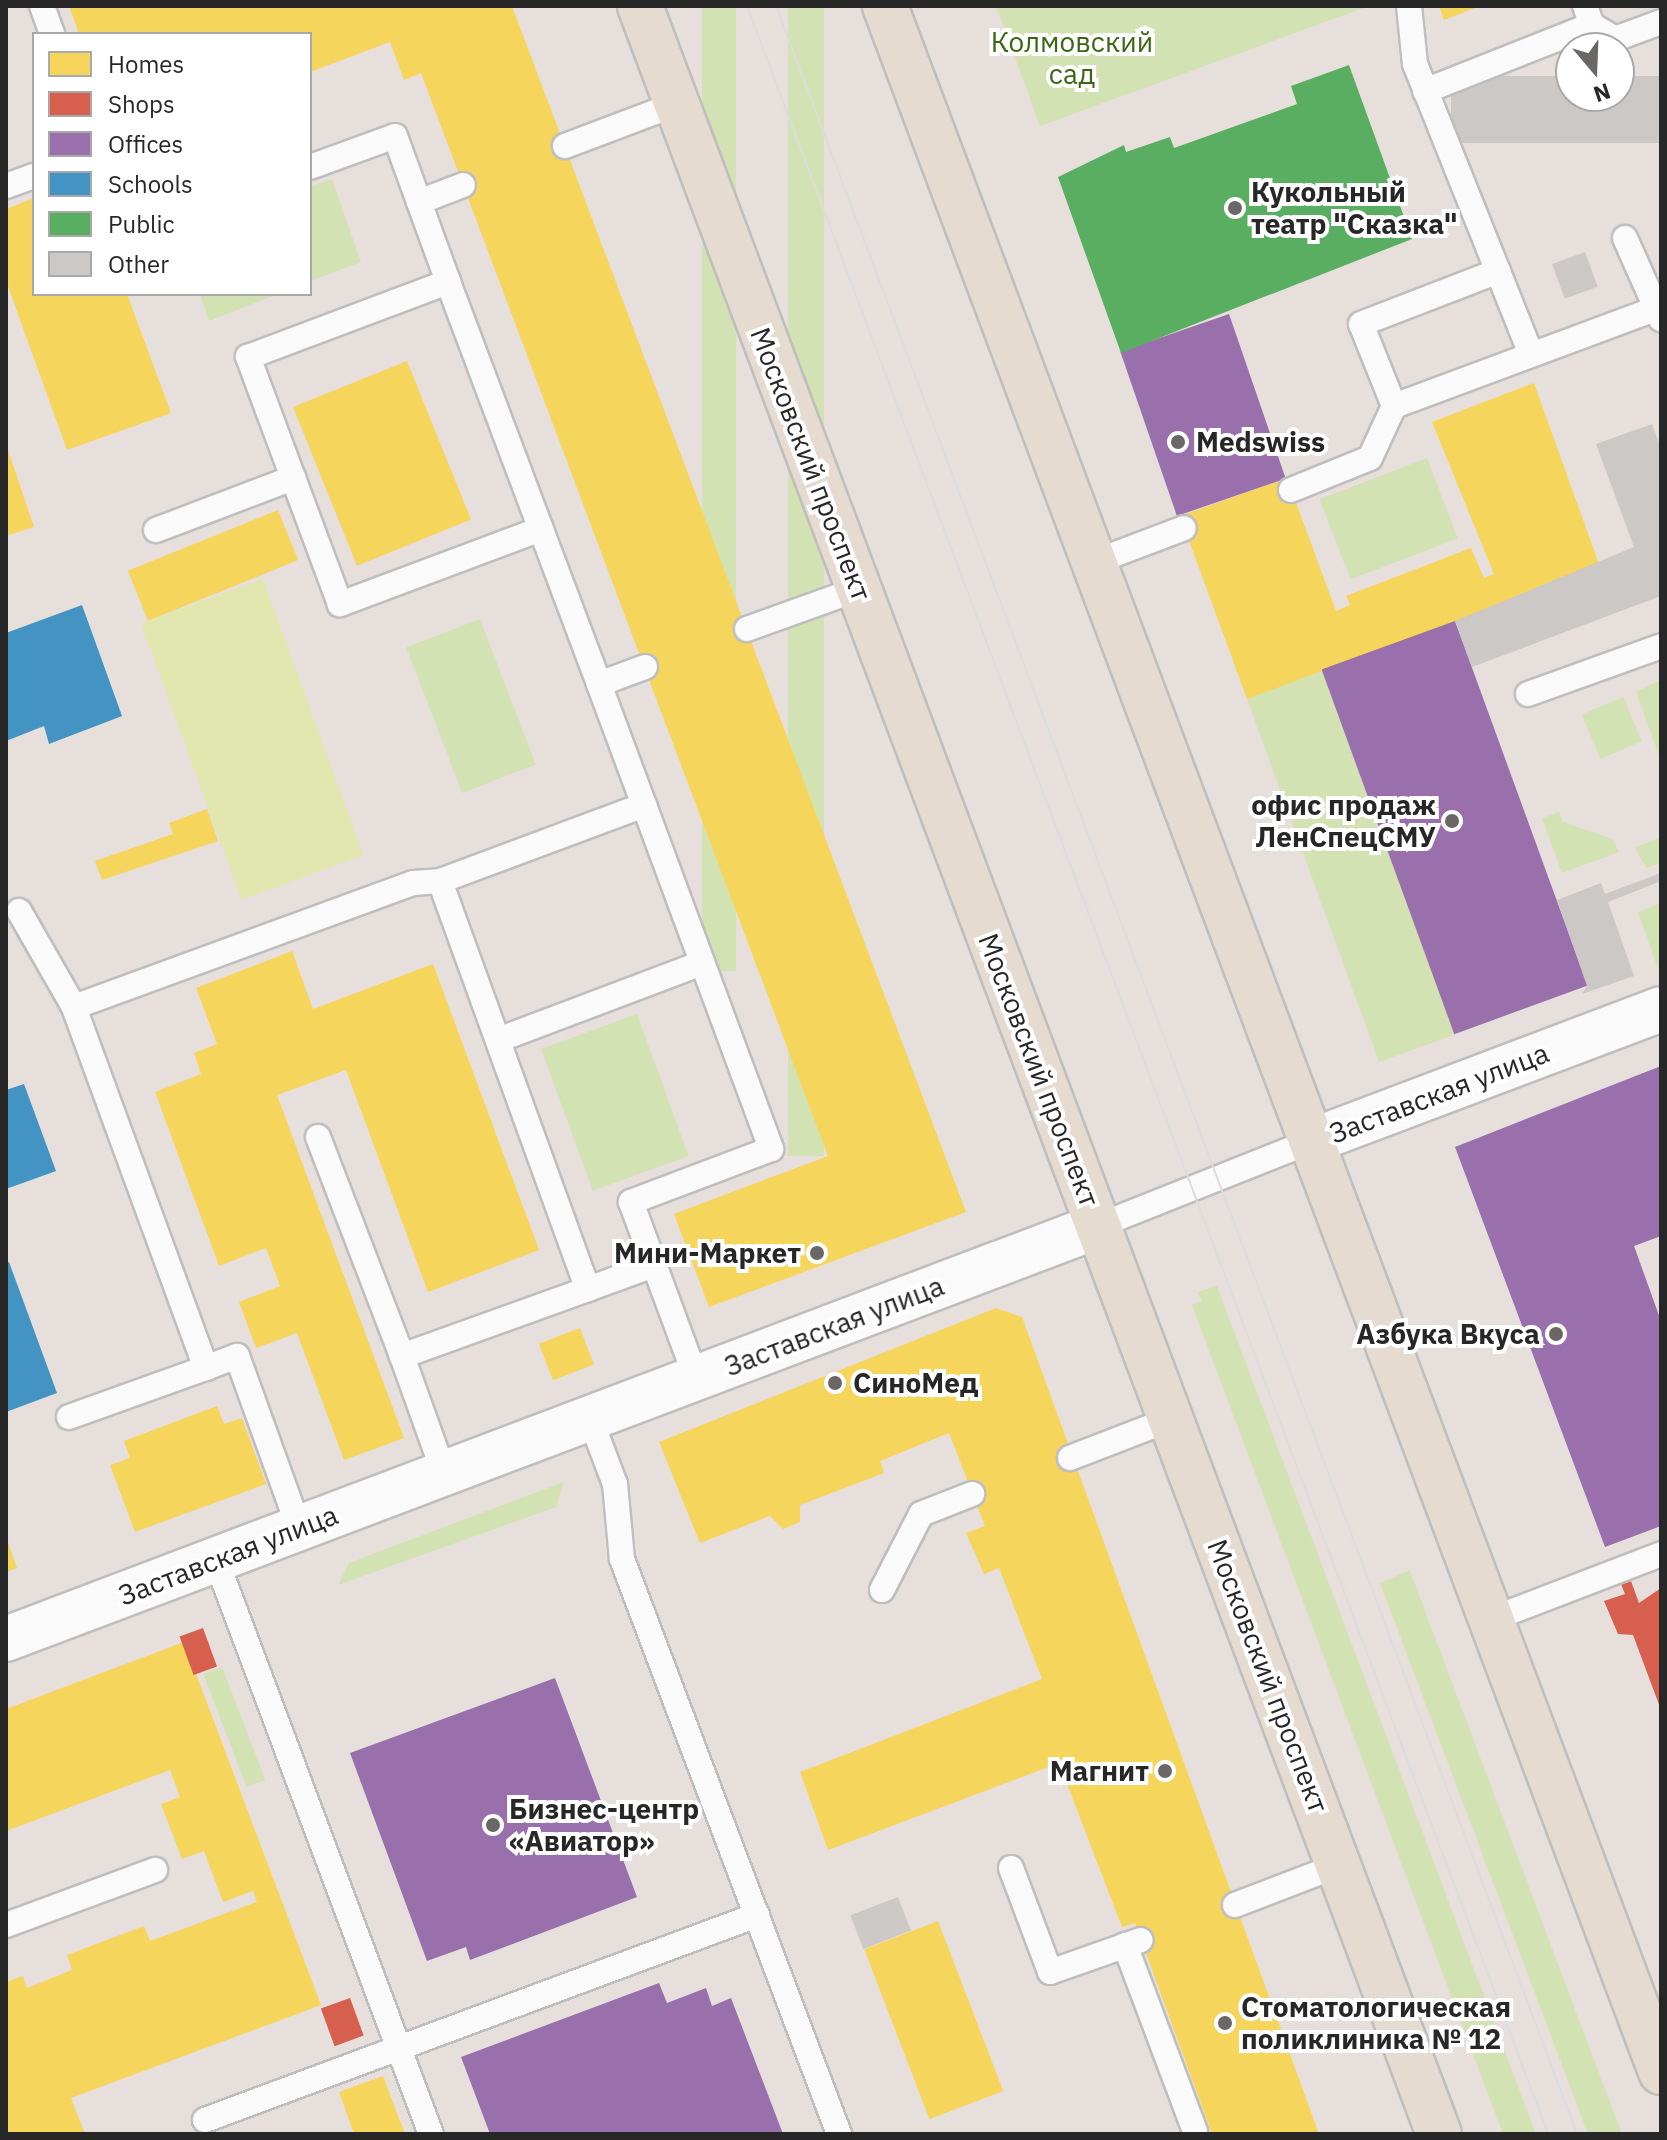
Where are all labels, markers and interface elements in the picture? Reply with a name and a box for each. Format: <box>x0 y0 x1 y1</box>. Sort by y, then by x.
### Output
park label: Колмовский сад <box>991 25 1153 91</box>
legend <box>32 32 312 296</box>
north arrow <box>1555 32 1635 112</box>
text: Homes <box>108 48 184 80</box>
text: N <box>1590 77 1615 110</box>
text: Shops <box>108 88 175 120</box>
text: Offices <box>108 128 183 160</box>
text: Schools <box>108 168 193 200</box>
place label: Кукольный театр "Сказка" <box>1251 175 1458 241</box>
marker: Кукольный театр "Сказка" <box>1226 199 1244 217</box>
text: Public <box>108 208 175 240</box>
text: Other <box>108 248 169 280</box>
street label: Московский проспект <box>743 323 879 605</box>
place label: Medswiss <box>1196 425 1325 459</box>
marker: Medswiss <box>1167 431 1189 453</box>
place label: офис продаж ЛенСпецСМУ <box>1251 788 1436 854</box>
marker: офис продаж ЛенСпецСМУ <box>1443 812 1461 830</box>
street label: Московский проспект <box>971 929 1107 1211</box>
street label: Заставская улица <box>1324 1036 1554 1150</box>
place label: Мини-Маркет <box>614 1236 801 1270</box>
marker: Мини-Маркет <box>808 1244 826 1262</box>
street label: Заставская улица <box>719 1269 949 1383</box>
place label: Азбука Вкуса <box>1356 1317 1540 1351</box>
marker: Азбука Вкуса <box>1547 1325 1565 1343</box>
place label: СиноМед <box>853 1366 978 1400</box>
marker: СиноМед <box>824 1372 846 1394</box>
street label: Заставская улица <box>113 1498 343 1612</box>
street label: Московский проспект <box>1200 1535 1336 1817</box>
place label: Магнит <box>1050 1754 1149 1788</box>
marker: Магнит <box>1156 1762 1174 1780</box>
place label: Бизнес-центр «Авиатор» <box>509 1792 699 1858</box>
marker: Бизнес-центр «Авиатор» <box>484 1816 502 1834</box>
place label: Стоматологическая поликлиника № 12 <box>1241 1990 1511 2056</box>
marker: Стоматологическая поликлиника № 12 <box>1216 2014 1234 2032</box>

